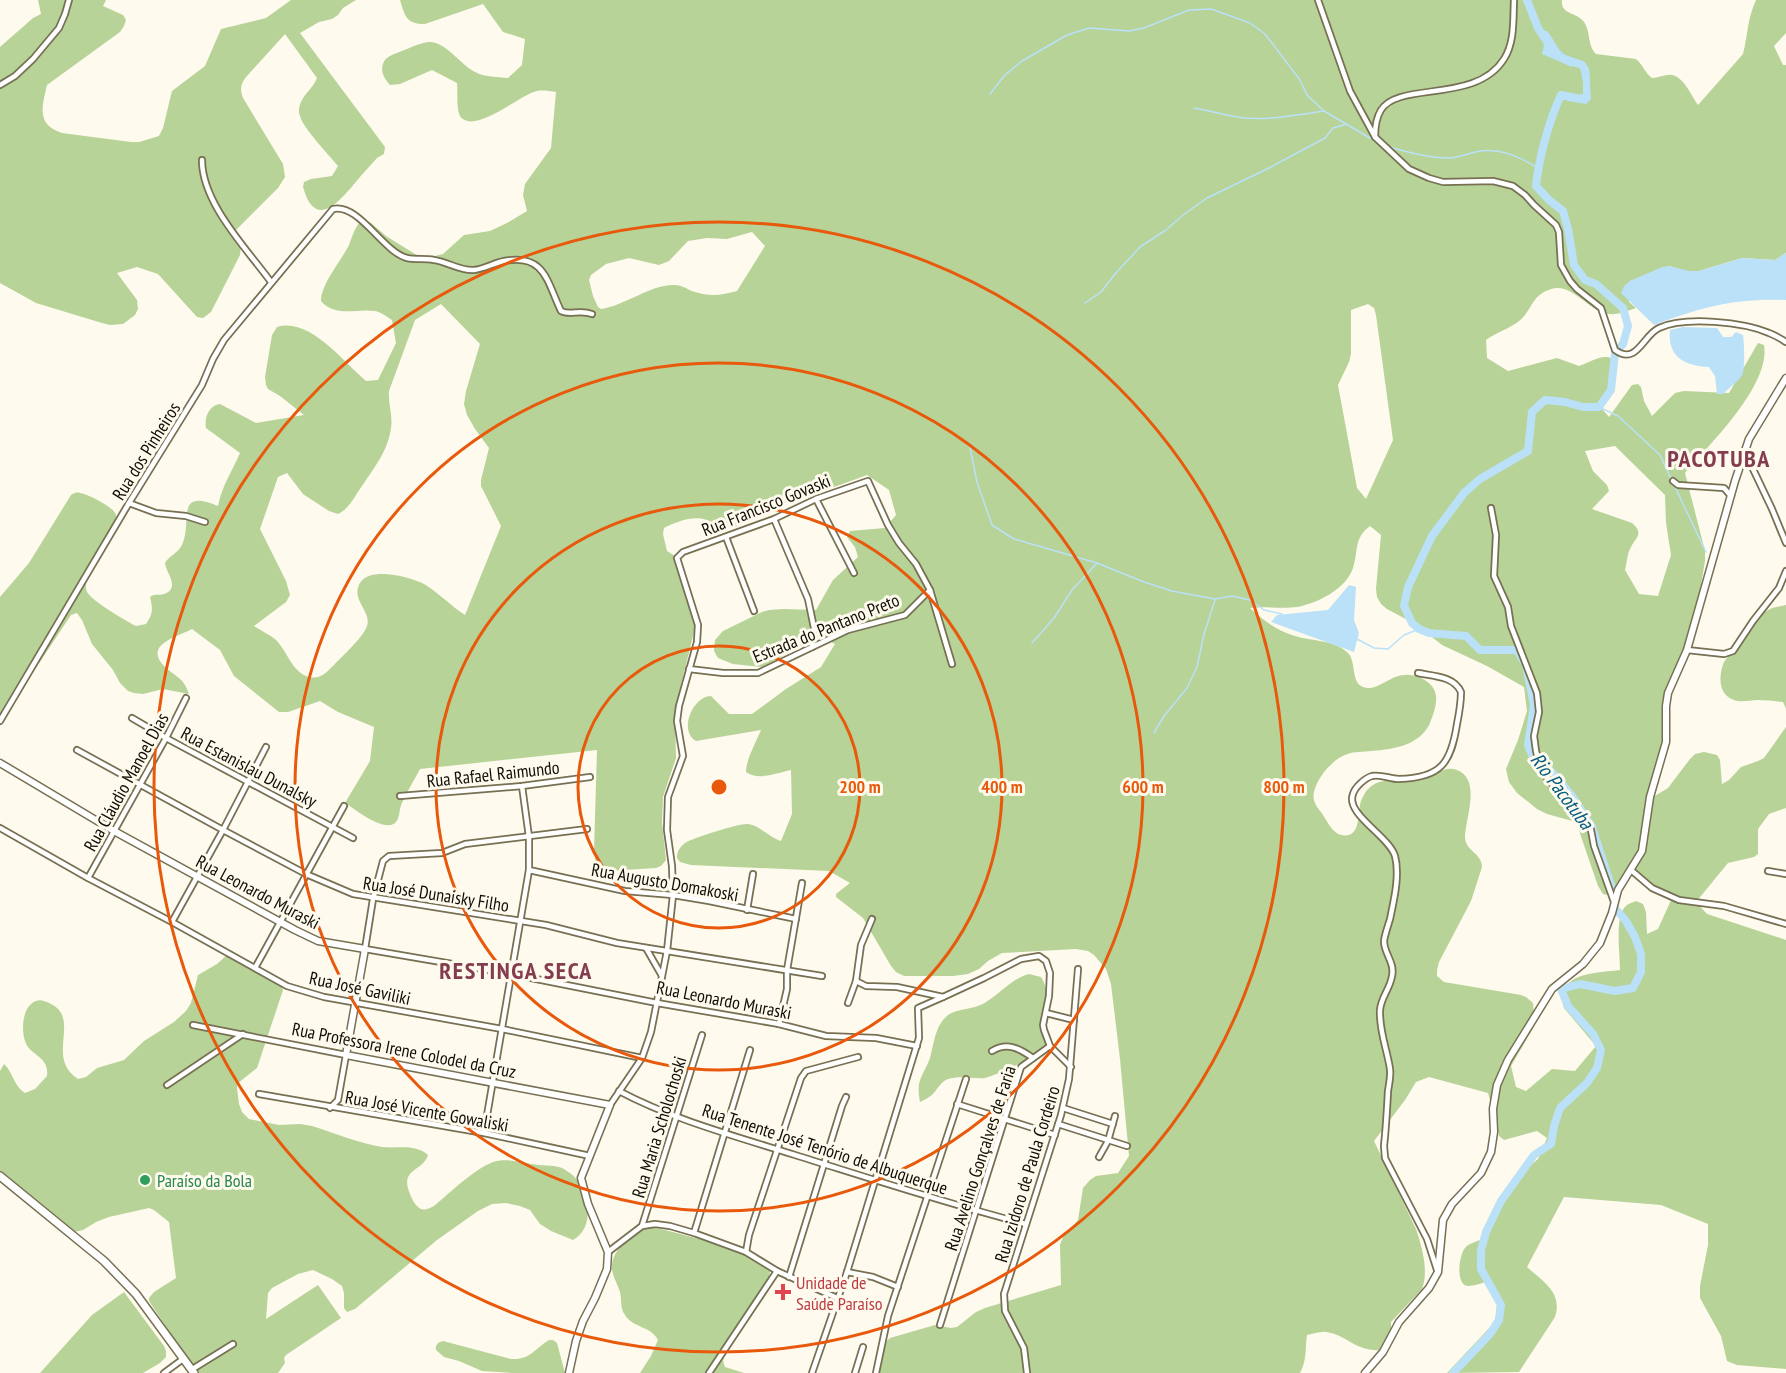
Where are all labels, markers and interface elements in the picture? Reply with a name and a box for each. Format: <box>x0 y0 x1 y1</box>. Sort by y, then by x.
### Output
street label: Rua dos Pinheiros <box>107 398 185 504</box>
district label: PACOTUBA <box>1667 443 1771 474</box>
street label: Rua Francisco Govaski <box>698 469 834 541</box>
street label: Estrada do Pantano Preto <box>749 588 903 668</box>
street label: Rua Cláudio Manoel Dias <box>78 709 174 855</box>
street label: Rua Estanislau Dunalsky <box>177 721 321 813</box>
water label: Rio Pacotuba <box>1525 747 1600 835</box>
street label: Rua Rafael Raimundo <box>425 756 561 792</box>
text: 200 m <box>839 775 881 798</box>
text: 400 m <box>981 775 1023 798</box>
text: 600 m <box>1122 775 1164 798</box>
text: 800 m <box>1263 775 1305 798</box>
centre of rings <box>709 777 729 797</box>
street label: Rua Leonardo Muraski <box>192 850 324 934</box>
street label: Rua Augusto Domakoski <box>590 858 740 906</box>
street label: Rua José Dunaisky Filho <box>361 871 511 917</box>
district label: RESTINGA SECA <box>439 955 593 986</box>
street label: Rua José Gaviliki <box>307 966 413 1010</box>
street label: Rua Leonardo Muraski <box>655 976 793 1024</box>
street label: Rua Professora Irene Colodel da Cruz <box>290 1017 518 1083</box>
street label: Rua Maria Scholochoski <box>627 1053 691 1201</box>
street label: Rua Avelino Gonçalves de Faria <box>939 1063 1021 1253</box>
street label: Rua Izidoro de Paula Cordeiro <box>989 1083 1065 1265</box>
street label: Rua José Vicente Gowaliski <box>343 1085 511 1137</box>
street label: Rua Tenente José Tenório de Albuquerque <box>699 1098 951 1200</box>
place label: Paraíso da Bola <box>157 1169 252 1192</box>
marker: Paraíso da Bola <box>138 1173 152 1187</box>
place label: Unidade de Saúde Paraíso <box>796 1271 883 1315</box>
marker: Unidade de Saúde Paraíso <box>774 1283 792 1301</box>

